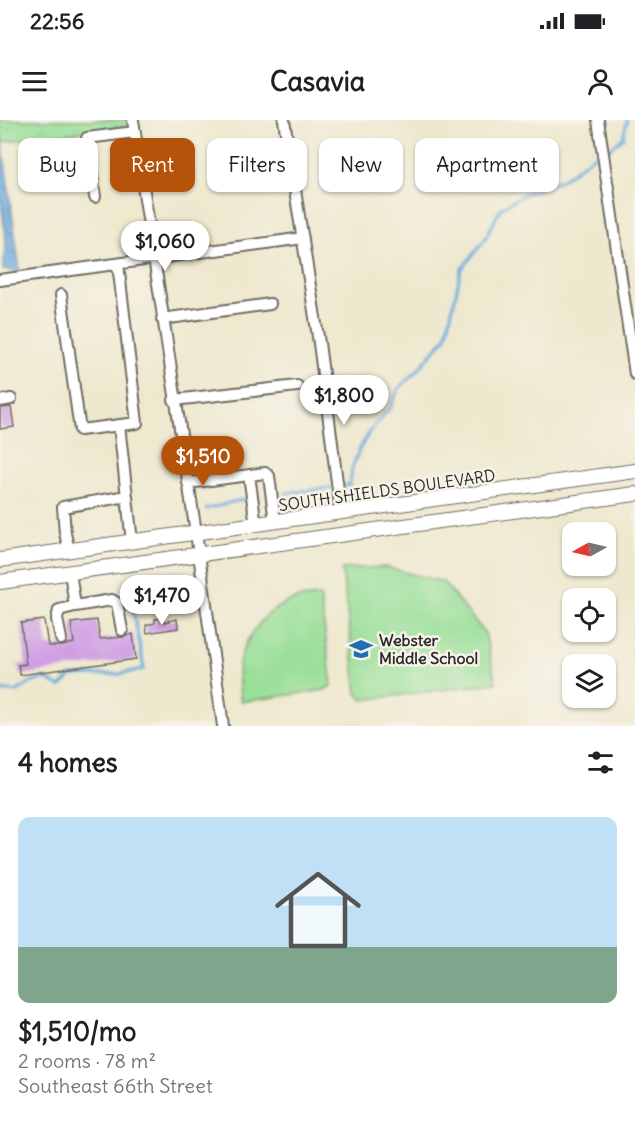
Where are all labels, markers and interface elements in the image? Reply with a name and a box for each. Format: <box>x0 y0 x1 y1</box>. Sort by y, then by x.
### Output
text: 22:56 <box>30 7 84 35</box>
text: Casavia <box>270 64 365 98</box>
icon: menu <box>18 65 51 98</box>
icon: person <box>584 65 617 98</box>
chip: Buy <box>18 138 98 192</box>
chip: Rent <box>110 138 195 192</box>
chip: Filters <box>207 138 307 192</box>
chip: New <box>319 138 403 192</box>
chip: Apartment <box>415 138 559 192</box>
pin: $1,060 <box>116 221 214 272</box>
text: $1,060 <box>135 228 195 253</box>
pin: $1,800 <box>295 375 393 426</box>
text: $1,800 <box>314 382 374 407</box>
pin: $1,510 <box>154 436 252 487</box>
text: $1,510 <box>175 443 231 468</box>
street label: SOUTH SHIELDS BOULEVARD <box>277 465 497 515</box>
north arrow <box>562 522 616 576</box>
map controls <box>562 522 616 708</box>
pin: $1,470 <box>113 575 211 626</box>
text: $1,470 <box>134 582 190 607</box>
button: locate <box>562 588 616 642</box>
place label: Webster Middle School <box>379 630 478 668</box>
school or university icon: Webster Middle School <box>348 636 374 662</box>
button: layers <box>562 654 616 708</box>
text: 4 homes <box>18 746 117 779</box>
icon: filters <box>584 746 617 779</box>
icon: home <box>264 856 372 964</box>
text: $1,510/mo <box>18 1015 136 1048</box>
text: 2 rooms · 78 m² <box>18 1048 156 1073</box>
text: Southeast 66th Street <box>18 1073 213 1098</box>

